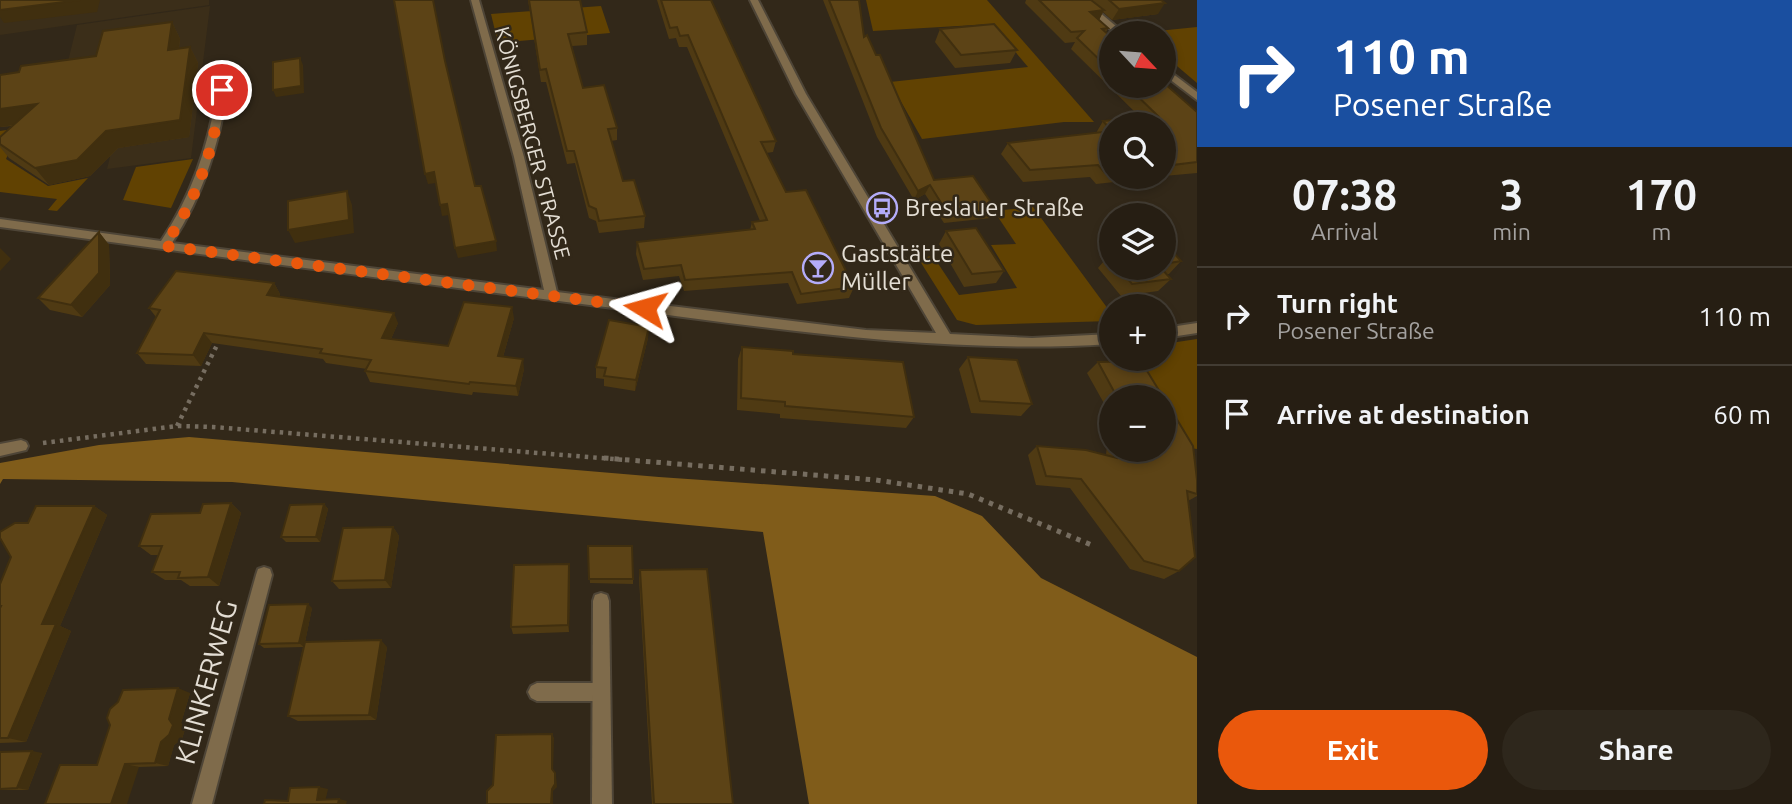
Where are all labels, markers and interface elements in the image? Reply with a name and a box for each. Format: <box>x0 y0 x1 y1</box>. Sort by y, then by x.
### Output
north arrow <box>1099 21 1176 98</box>
map controls <box>1099 21 1176 462</box>
street label: KÖNIGSBERGER STRASSE <box>490 24 576 262</box>
icon: right <box>1218 28 1309 119</box>
text: 110 m <box>1333 28 1470 83</box>
pin <box>192 60 252 120</box>
icon: arrive <box>203 71 241 109</box>
text: Posener Straße <box>1333 86 1552 122</box>
button: search <box>1099 112 1176 189</box>
text: 07:38 <box>1292 171 1397 218</box>
text: 3 <box>1500 171 1523 218</box>
text: 170 <box>1626 171 1697 218</box>
bus stop icon: Breslauer Straße <box>865 191 899 225</box>
place label: Breslauer Straße <box>905 194 1084 221</box>
button: layers <box>1099 203 1176 280</box>
text: Arrival <box>1311 219 1378 244</box>
text: min <box>1492 219 1531 244</box>
text: m <box>1651 219 1671 244</box>
place label: Gaststätte Müller <box>841 240 953 295</box>
bar icon: Gaststätte Müller <box>801 251 835 285</box>
position arrow <box>608 271 682 345</box>
text: Turn right <box>1277 289 1398 318</box>
button: + <box>1099 294 1176 371</box>
icon: right <box>1218 297 1256 335</box>
text: 110 m <box>1699 302 1771 331</box>
text: Posener Straße <box>1277 318 1435 343</box>
button: − <box>1099 385 1176 462</box>
icon: arrive <box>1218 395 1256 433</box>
text: Arrive at destination <box>1277 400 1530 429</box>
text: 60 m <box>1713 400 1771 429</box>
street label: KLINKERWEG <box>169 597 242 767</box>
button: Exit <box>1218 710 1488 790</box>
button: Share <box>1502 710 1771 790</box>

